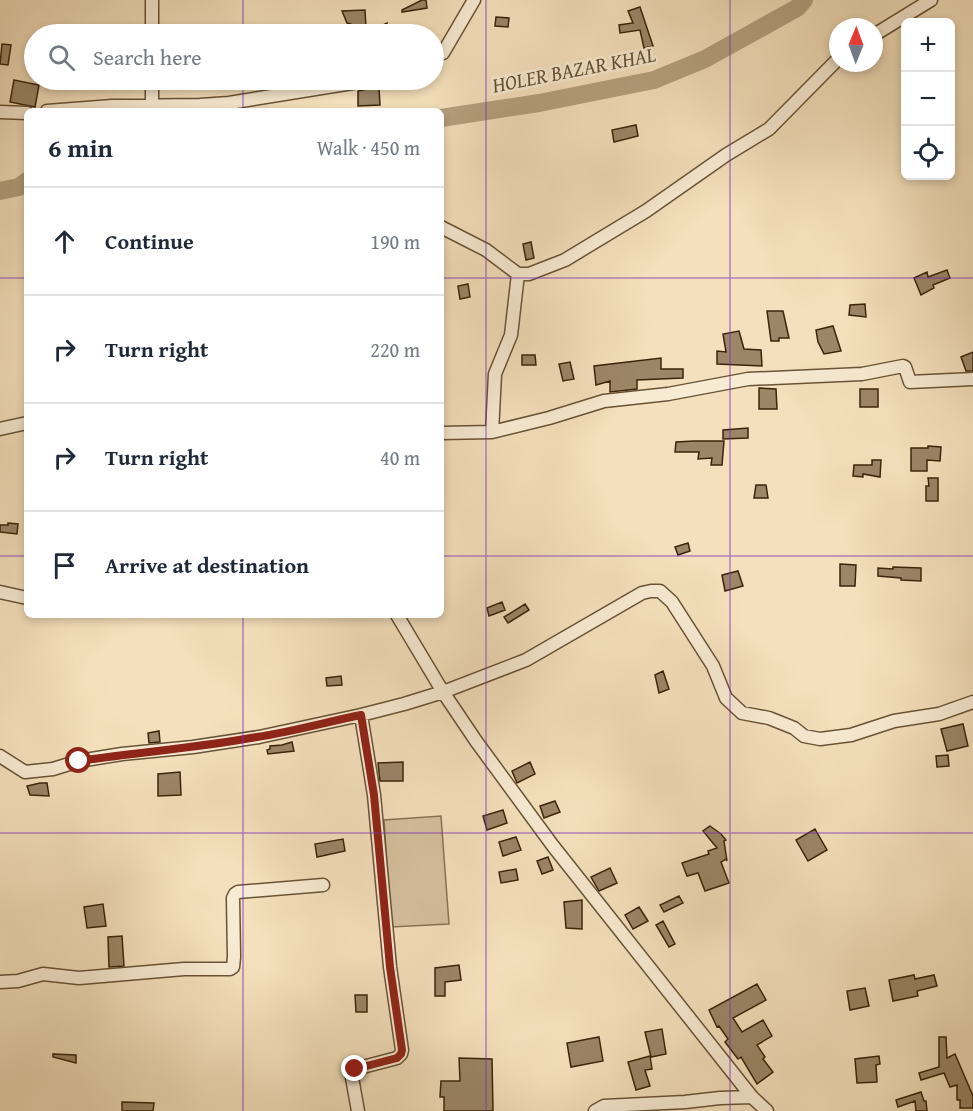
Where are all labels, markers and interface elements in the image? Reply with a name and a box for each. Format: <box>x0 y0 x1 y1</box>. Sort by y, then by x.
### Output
north arrow <box>829 18 883 72</box>
map controls <box>901 18 955 180</box>
button: + <box>901 18 955 72</box>
search box <box>24 24 444 90</box>
water label: HOLER BAZAR KHAL <box>488 38 659 101</box>
icon: search <box>45 41 78 74</box>
text: Search here <box>93 41 202 73</box>
button: − <box>901 72 955 126</box>
button: locate <box>901 126 955 180</box>
text: 6 min <box>48 128 113 167</box>
text: Walk · 450 m <box>317 133 420 162</box>
icon: ahead <box>48 225 81 258</box>
text: Continue <box>105 225 194 257</box>
text: 190 m <box>370 227 420 256</box>
icon: right <box>48 333 81 366</box>
text: Turn right <box>105 333 208 365</box>
text: 220 m <box>370 335 420 364</box>
icon: right <box>48 441 81 474</box>
text: Turn right <box>105 441 208 473</box>
text: 40 m <box>380 443 420 472</box>
icon: arrive <box>48 549 81 582</box>
text: Arrive at destination <box>105 549 309 581</box>
route start <box>65 747 91 773</box>
route end <box>341 1055 367 1081</box>

